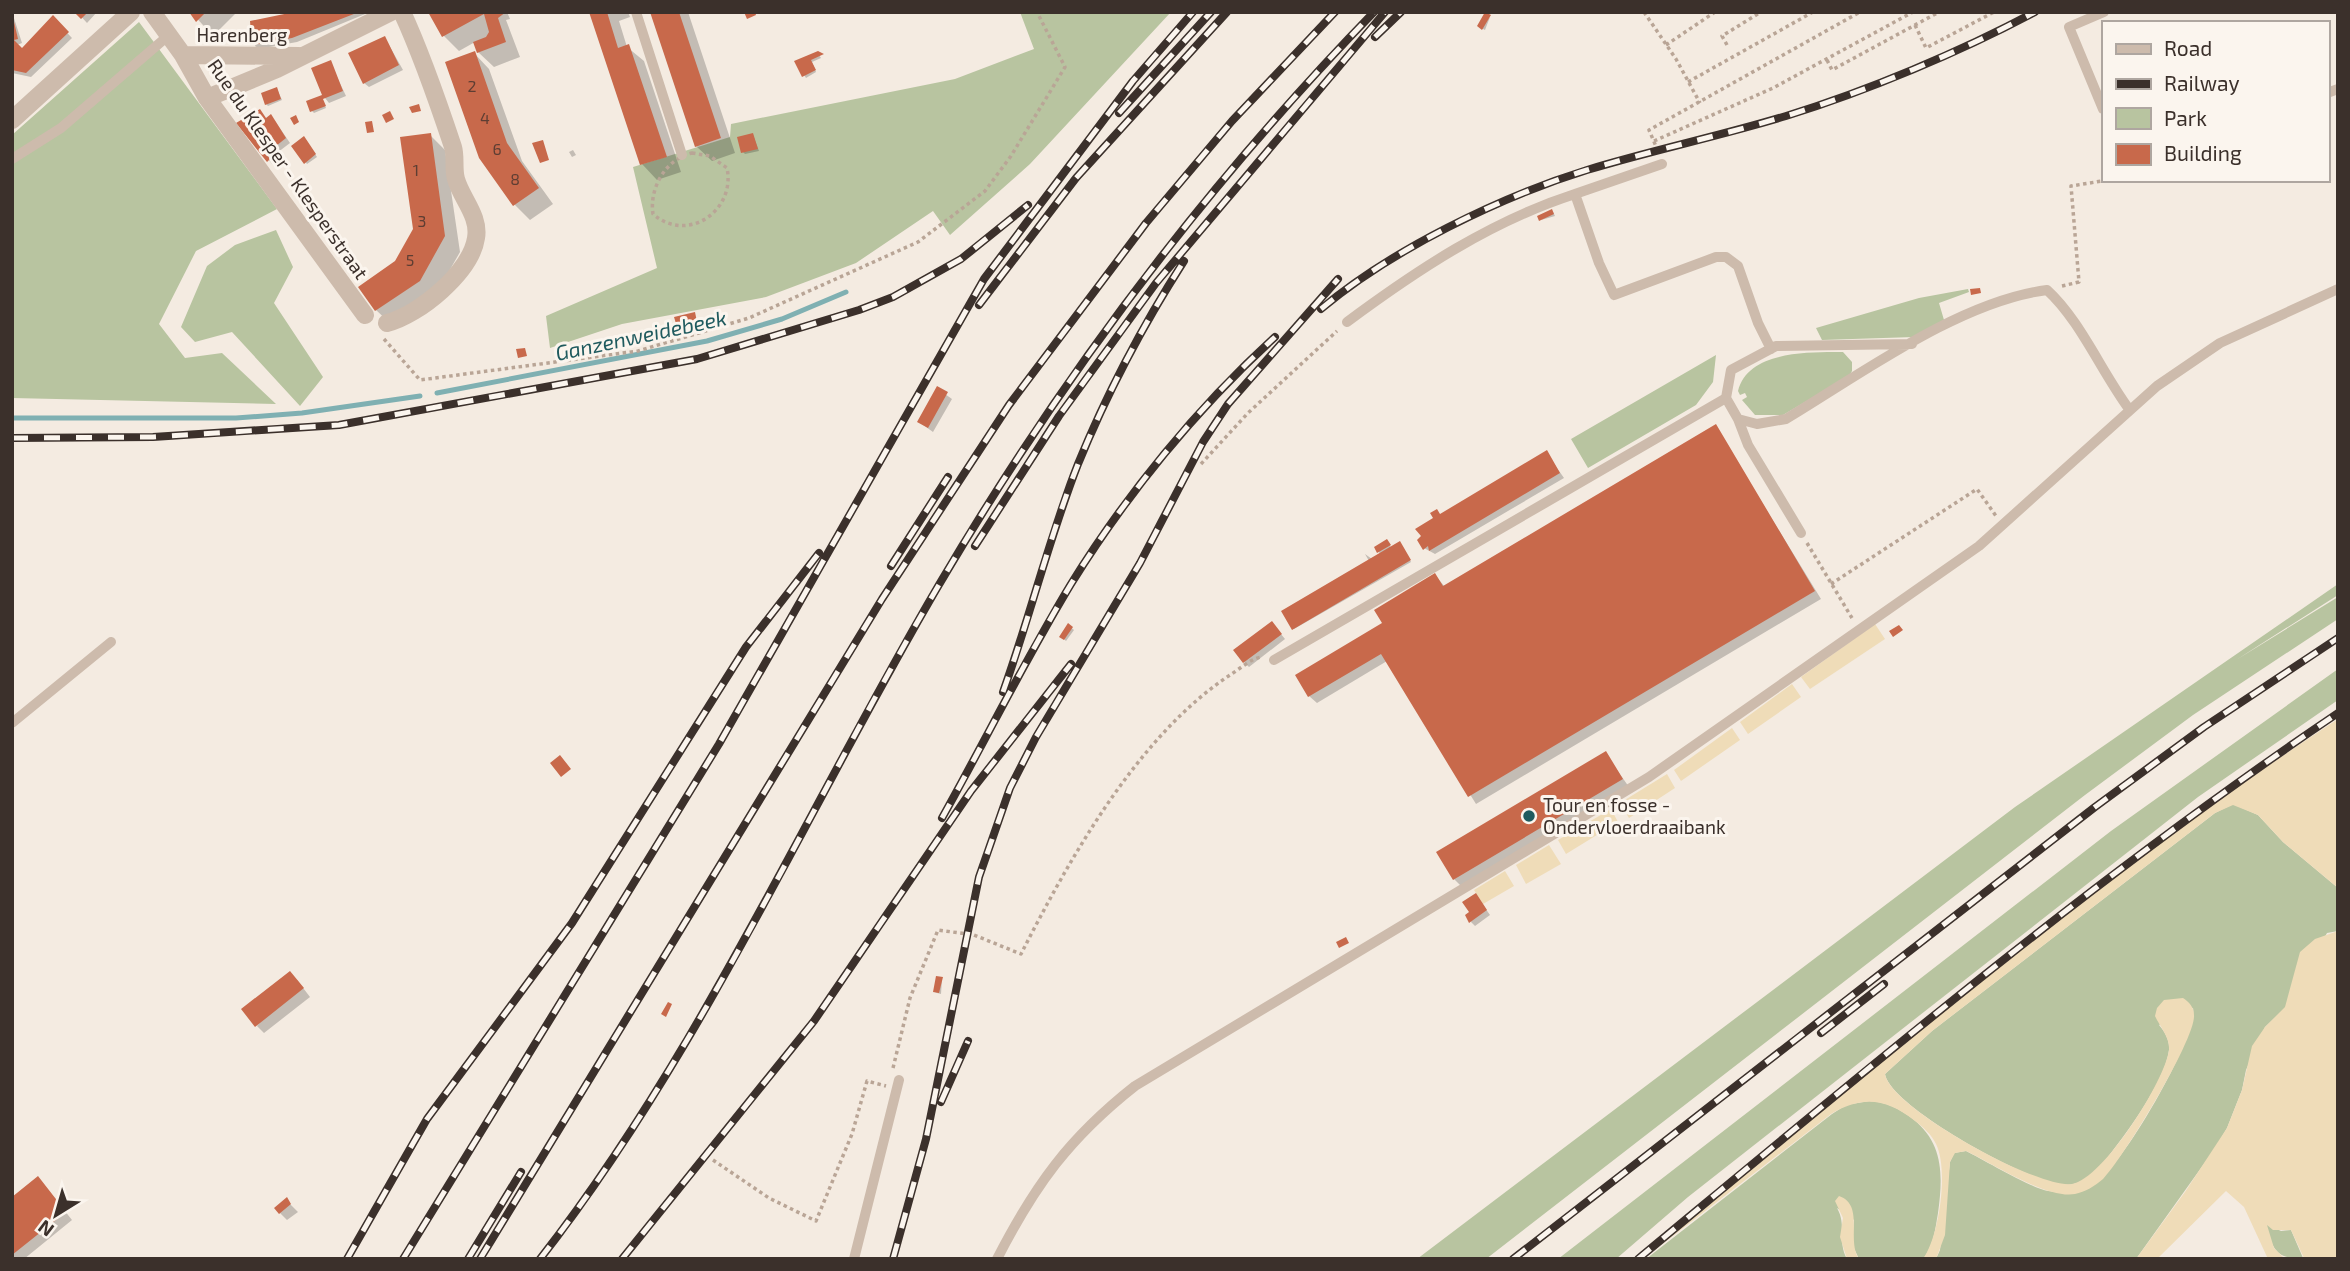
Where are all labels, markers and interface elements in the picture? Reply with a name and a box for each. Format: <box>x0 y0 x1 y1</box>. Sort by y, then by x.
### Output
legend <box>2102 21 2329 182</box>
street label: Harenberg <box>197 23 288 46</box>
text: Road <box>2164 35 2212 60</box>
street label: Rue du Klesper - Klesperstraat <box>203 54 373 283</box>
text: Railway <box>2164 70 2240 95</box>
house number: 2 <box>468 76 477 95</box>
text: Park <box>2164 105 2207 130</box>
house number: 4 <box>480 108 490 127</box>
house number: 6 <box>492 139 502 158</box>
text: Building <box>2164 140 2242 165</box>
house number: 1 <box>413 160 419 179</box>
house number: 8 <box>510 169 520 188</box>
house number: 3 <box>418 211 426 230</box>
house number: 5 <box>406 250 414 269</box>
water label: Ganzenweidebeek <box>553 304 729 365</box>
place label: Tour en fosse - Ondervloerdraaibank <box>1543 793 1726 838</box>
marker: Tour en fosse - Ondervloerdraaibank <box>1521 808 1537 824</box>
north arrow <box>21 1180 91 1250</box>
text: N <box>33 1216 58 1242</box>

